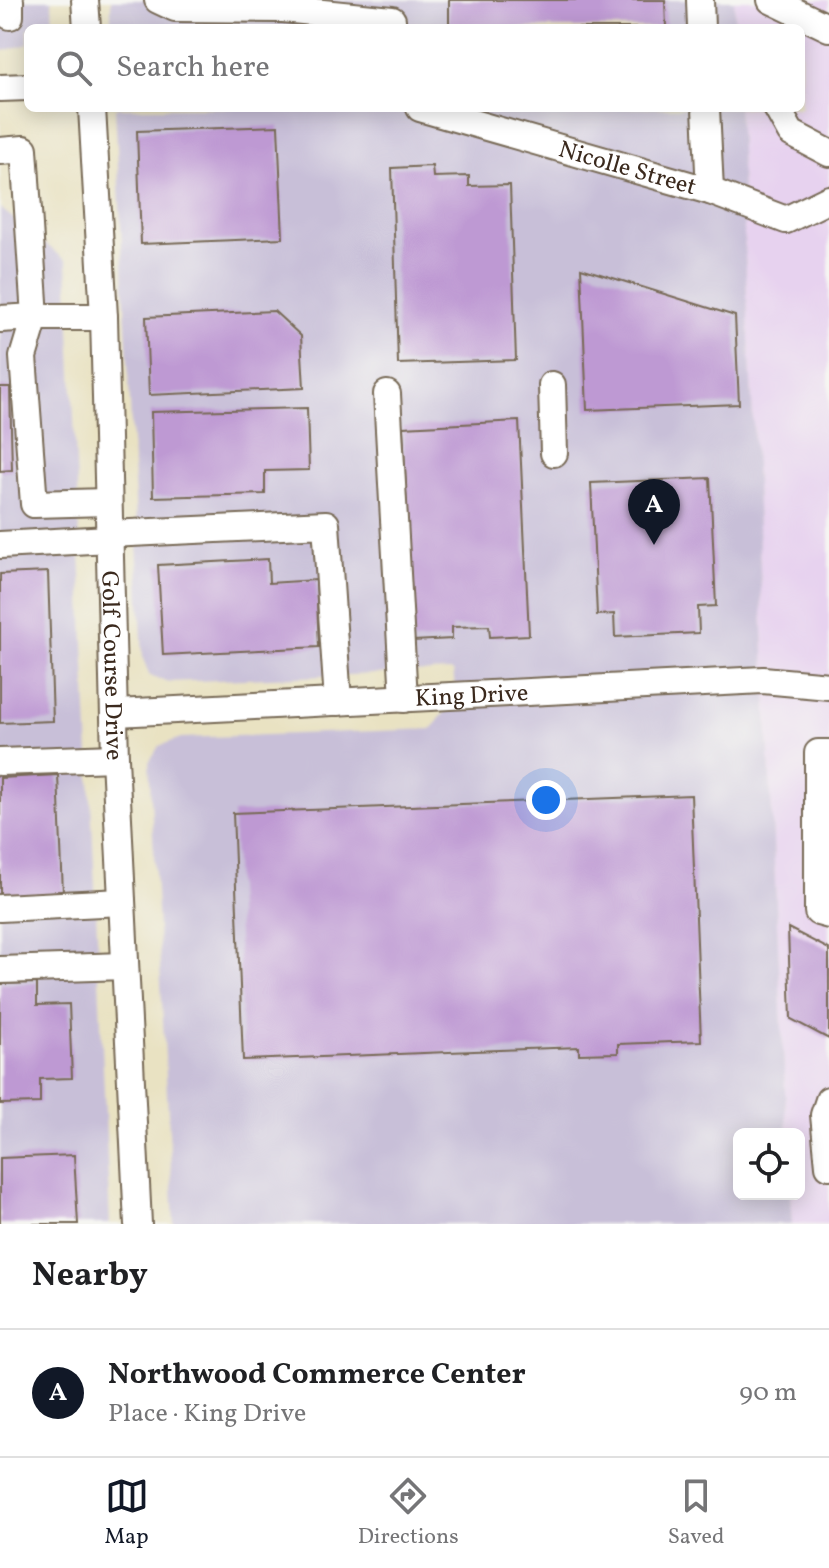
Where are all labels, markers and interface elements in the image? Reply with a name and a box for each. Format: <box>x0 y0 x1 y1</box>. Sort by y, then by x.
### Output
search box <box>24 24 805 112</box>
icon: search <box>52 46 96 90</box>
text: Search here <box>116 47 270 89</box>
street label: Nicolle Street <box>554 133 700 205</box>
pin: A <box>628 479 680 545</box>
street label: Golf Course Drive <box>91 570 130 761</box>
street label: King Drive <box>414 677 529 717</box>
your location <box>526 780 566 820</box>
map controls <box>733 1128 805 1200</box>
button: locate <box>733 1128 805 1200</box>
text: Nearby <box>32 1253 148 1300</box>
text: Northwood Commerce Center <box>108 1354 526 1396</box>
text: A <box>49 1375 67 1411</box>
text: 90 m <box>739 1375 797 1411</box>
text: Place · King Drive <box>108 1396 306 1432</box>
tab: Map <box>105 1474 149 1553</box>
tab: Directions <box>358 1474 459 1553</box>
tab: Saved <box>668 1474 724 1553</box>

